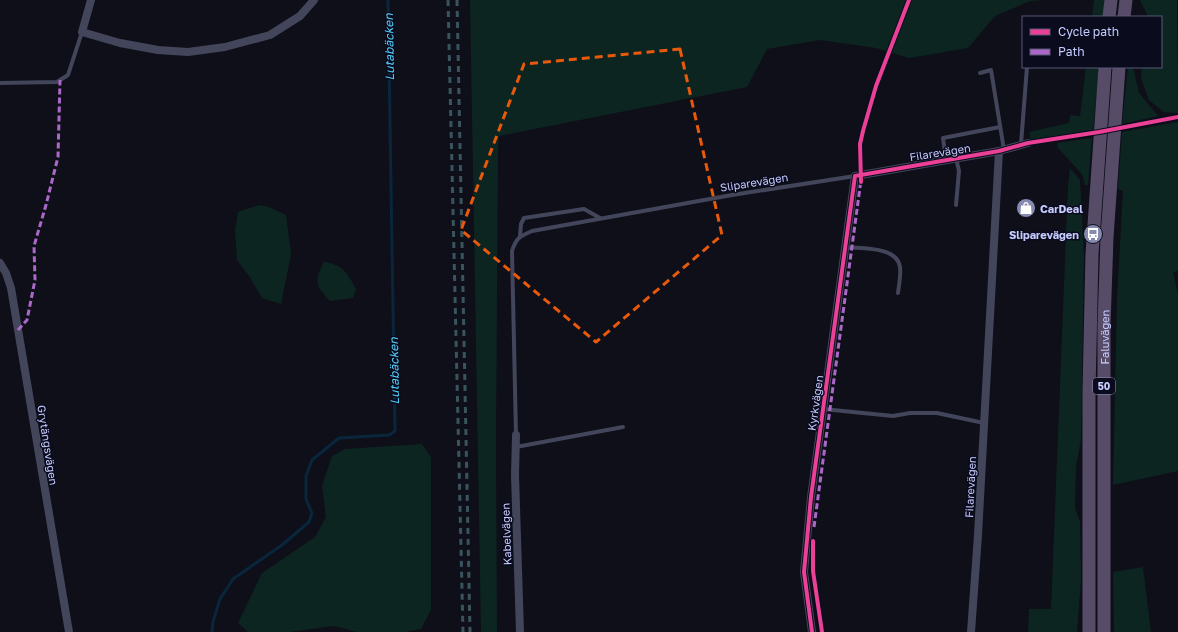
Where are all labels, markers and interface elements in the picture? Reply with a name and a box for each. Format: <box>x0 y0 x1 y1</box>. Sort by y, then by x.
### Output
water label: Lutabäcken <box>381 13 397 81</box>
legend <box>1022 16 1162 68</box>
text: Cycle path <box>1058 24 1119 39</box>
text: Path <box>1058 44 1085 59</box>
street label: Filarevägen <box>909 141 971 163</box>
street label: Sliparevägen <box>719 170 789 194</box>
shop icon: CarDeal <box>1015 197 1037 219</box>
place label: CarDeal <box>1040 202 1083 215</box>
bus stop icon: Sliparevägen <box>1082 223 1104 245</box>
place label: Sliparevägen <box>1009 228 1079 241</box>
street label: Faluvägen <box>1098 309 1111 364</box>
water label: Lutabäcken <box>386 337 402 405</box>
street label: Kyrkvägen <box>805 374 825 432</box>
road number: 50 <box>1093 378 1115 394</box>
street label: Grytängsvägen <box>35 404 61 486</box>
street label: Filarevägen <box>962 456 978 518</box>
street label: Kabelvägen <box>498 503 514 565</box>

